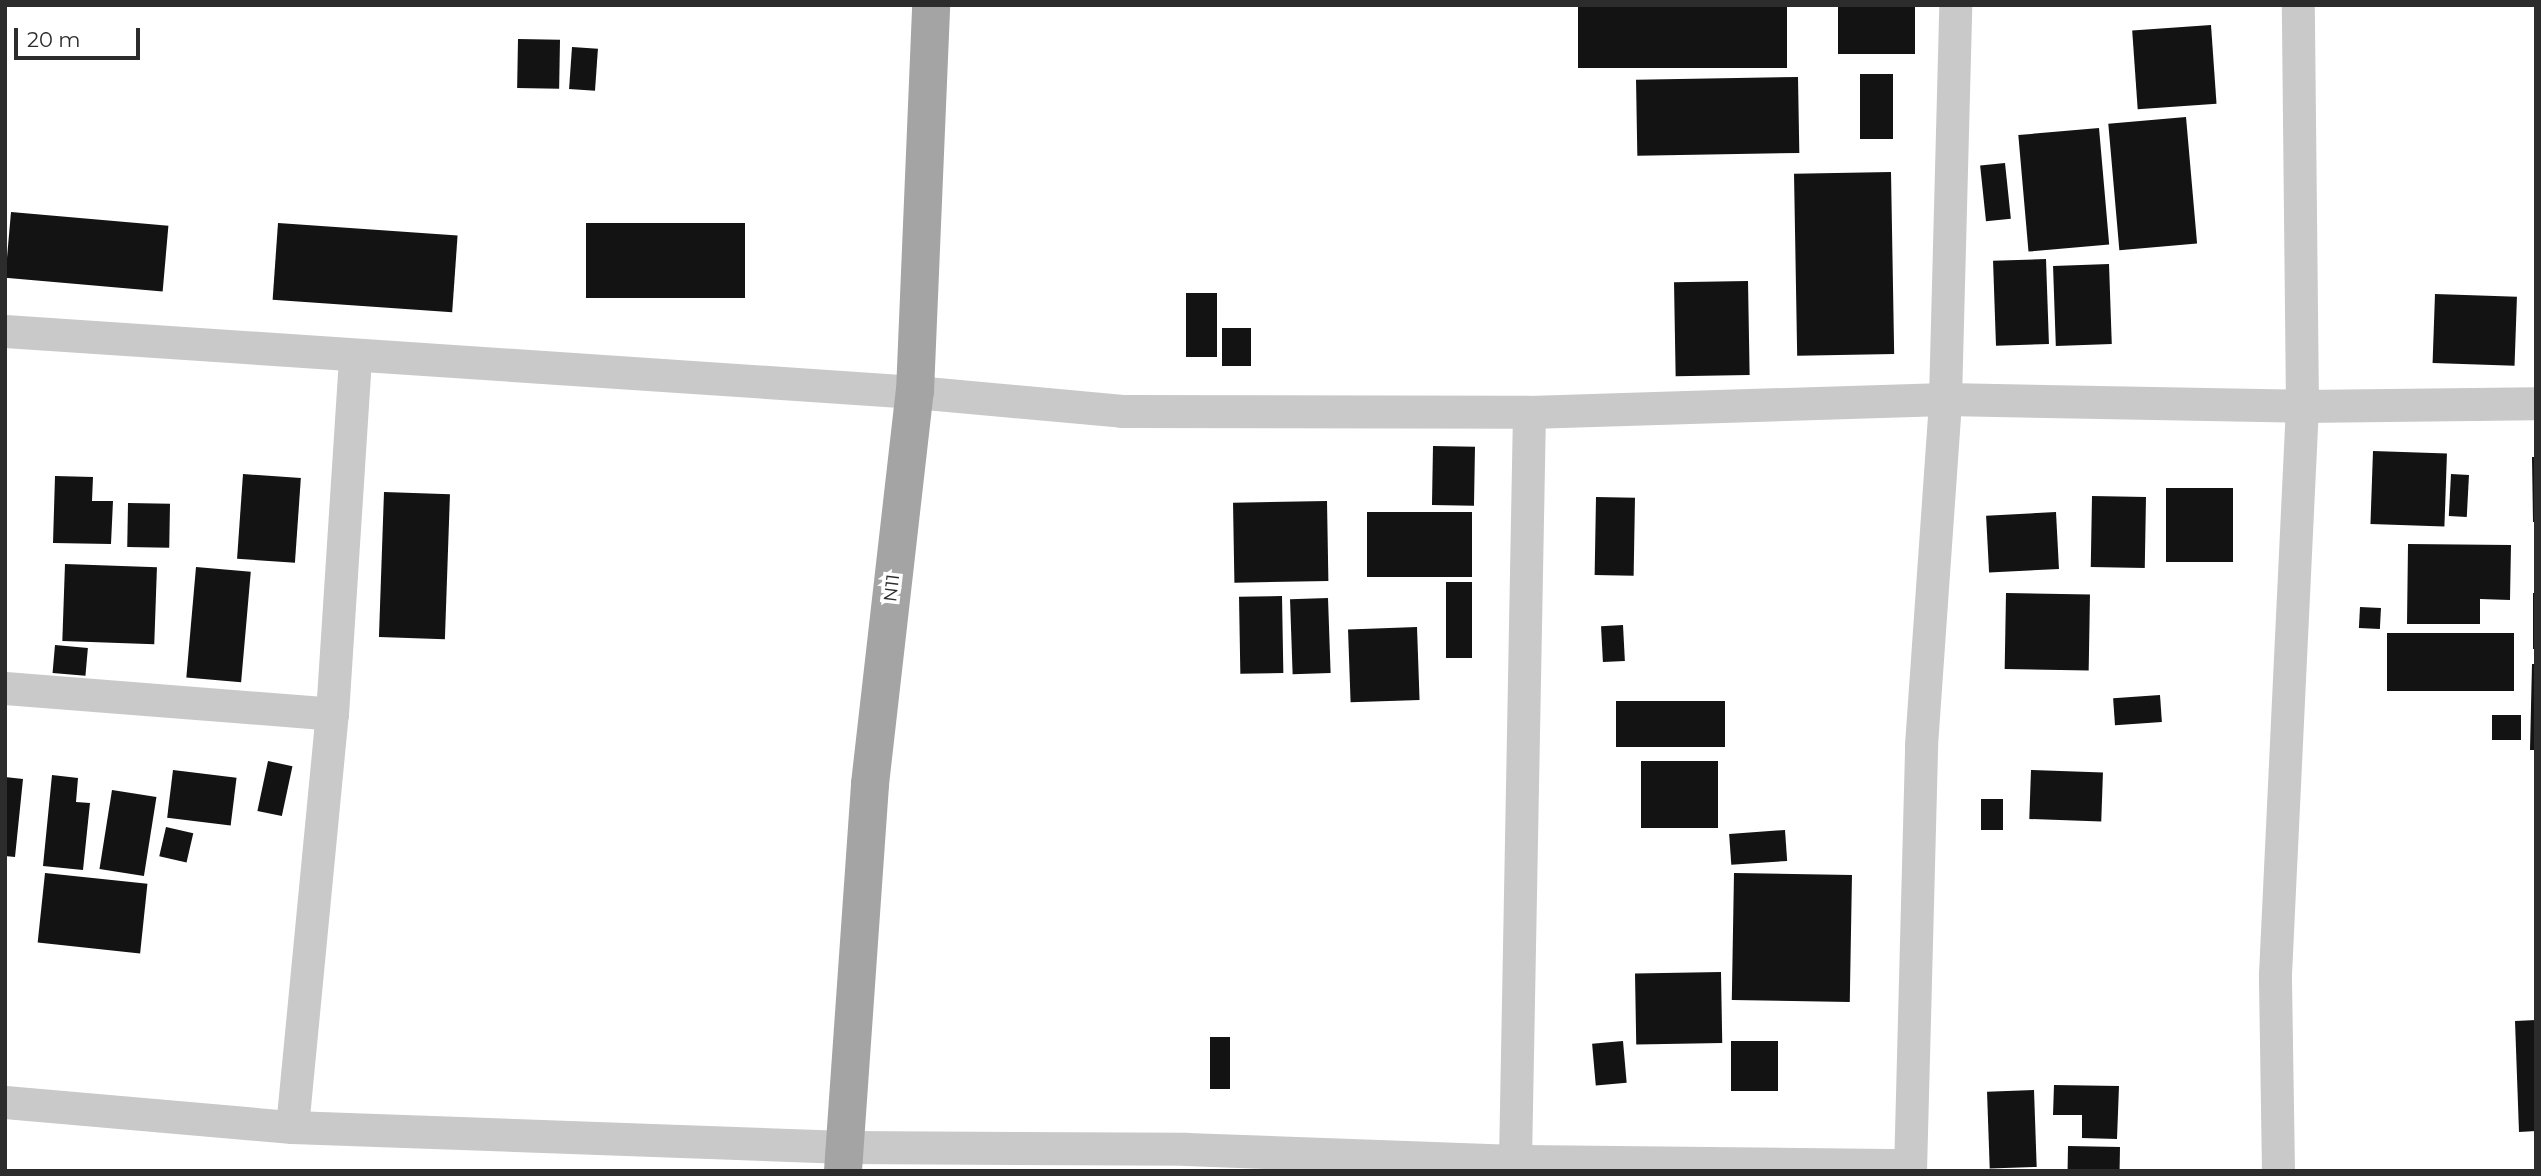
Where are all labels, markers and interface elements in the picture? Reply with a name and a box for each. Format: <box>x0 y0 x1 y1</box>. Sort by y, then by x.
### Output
scale bar <box>18 14 144 58</box>
text: 20 m <box>27 27 81 52</box>
street label: N11 <box>880 573 904 603</box>

